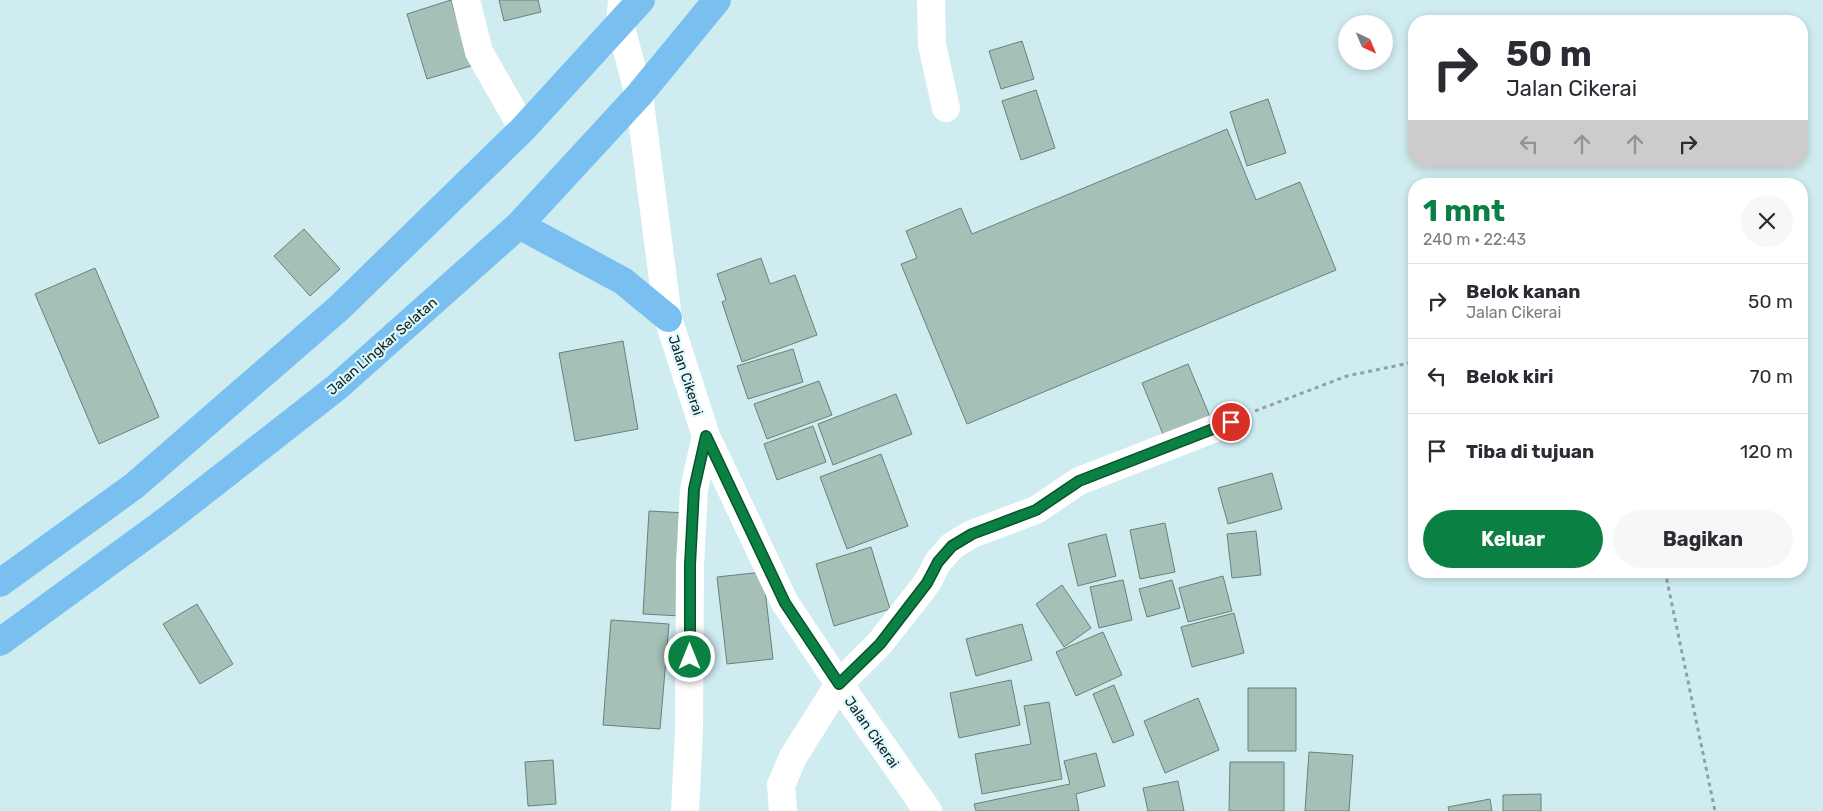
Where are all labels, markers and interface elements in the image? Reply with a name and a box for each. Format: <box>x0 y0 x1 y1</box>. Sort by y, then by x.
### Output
north arrow <box>1338 15 1392 70</box>
map controls <box>1338 15 1393 70</box>
text: 50 m <box>1506 33 1592 75</box>
icon: right <box>1423 35 1488 100</box>
text: Jalan Cikerai <box>1506 75 1637 102</box>
icon: left <box>1515 130 1543 158</box>
icon: ahead <box>1568 130 1596 158</box>
icon: ahead <box>1621 130 1649 158</box>
icon: right <box>1674 130 1702 158</box>
text: 1 mnt <box>1423 193 1505 229</box>
button: close <box>1741 195 1793 247</box>
text: 240 m · 22:43 <box>1423 230 1526 249</box>
text: Belok kanan <box>1466 280 1581 303</box>
icon: right <box>1423 287 1451 315</box>
text: 50 m <box>1748 290 1793 313</box>
street label: Jalan Lingkar Selatan <box>324 294 441 399</box>
text: Jalan Cikerai <box>1466 303 1561 322</box>
street label: Jalan Cikerai <box>665 333 706 417</box>
icon: left <box>1423 362 1451 390</box>
text: Belok kiri <box>1466 365 1553 388</box>
text: 70 m <box>1750 365 1793 388</box>
pin <box>1210 401 1252 443</box>
icon: arrive <box>1217 408 1245 436</box>
icon: arrive <box>1423 437 1451 465</box>
text: Tiba di tujuan <box>1466 440 1594 463</box>
text: 120 m <box>1740 440 1793 463</box>
button: Keluar <box>1423 510 1603 568</box>
button: Bagikan <box>1613 510 1793 568</box>
position arrow <box>663 630 715 682</box>
street label: Jalan Cikerai <box>841 693 902 771</box>

